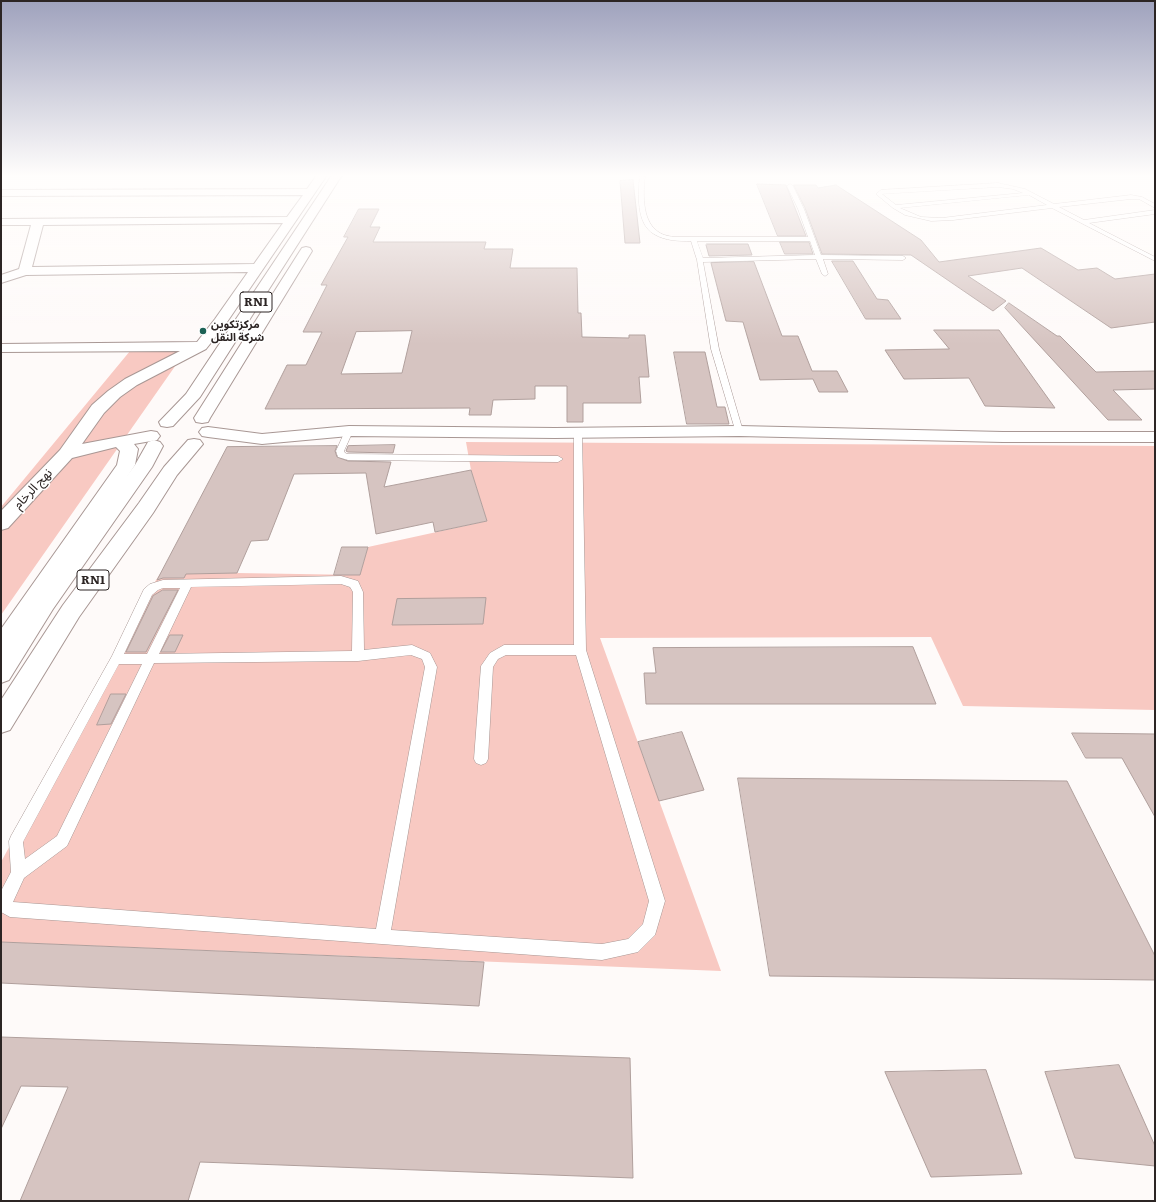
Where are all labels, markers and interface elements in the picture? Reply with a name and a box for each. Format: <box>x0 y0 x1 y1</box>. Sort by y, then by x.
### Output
road number: RN1 <box>240 292 272 312</box>
place label: مركزتكوين شركة النقل <box>211 318 264 344</box>
marker: مركزتكوين شركة النقل <box>198 326 208 336</box>
street label: نهج الرخام <box>10 465 56 513</box>
road number: RN1 <box>77 570 109 590</box>

